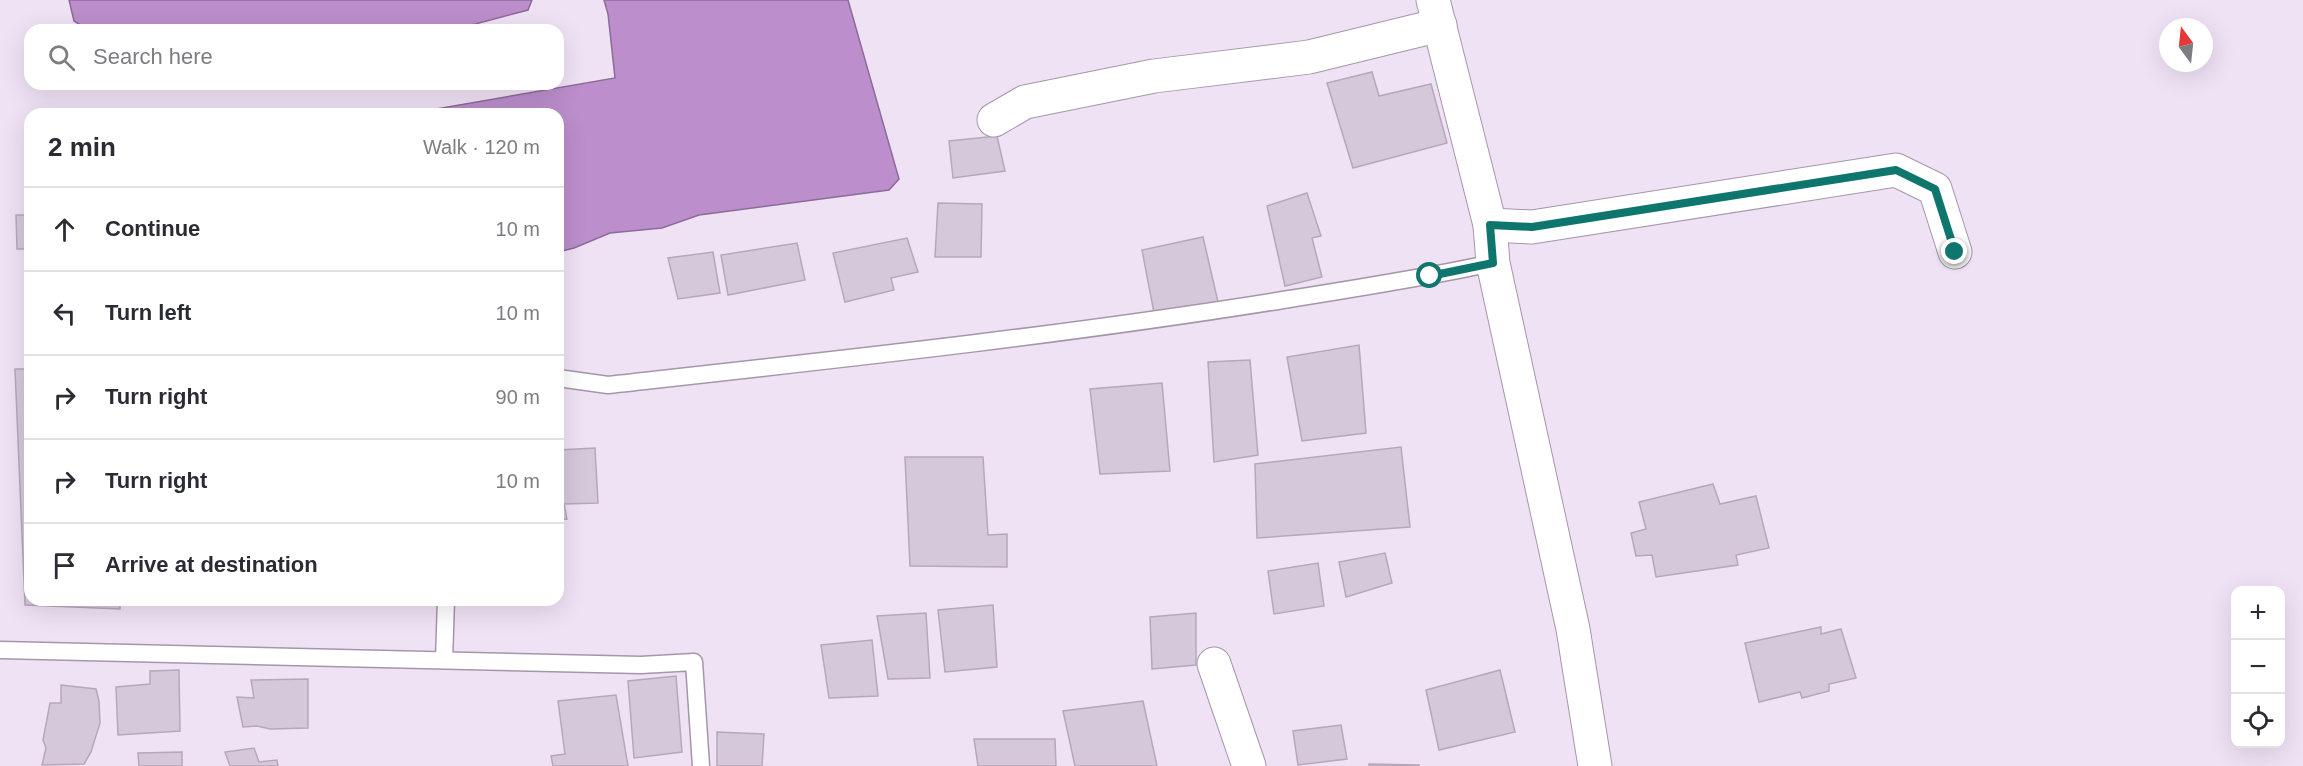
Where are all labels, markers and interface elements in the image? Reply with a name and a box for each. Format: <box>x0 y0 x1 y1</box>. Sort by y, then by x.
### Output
north arrow <box>2159 18 2213 72</box>
search box <box>24 24 564 90</box>
icon: search <box>45 41 78 74</box>
text: Search here <box>93 44 213 69</box>
text: 2 min <box>48 132 116 162</box>
text: Walk · 120 m <box>423 136 540 158</box>
icon: ahead <box>48 213 81 246</box>
text: Continue <box>105 216 200 241</box>
text: 10 m <box>496 218 540 240</box>
route end <box>1941 238 1967 264</box>
route start <box>1416 262 1442 288</box>
icon: left <box>48 297 81 330</box>
text: Turn left <box>105 300 191 325</box>
text: 10 m <box>496 302 540 324</box>
icon: right <box>48 381 81 414</box>
text: Turn right <box>105 384 207 409</box>
text: 90 m <box>496 386 540 408</box>
icon: right <box>48 465 81 498</box>
text: Turn right <box>105 468 207 493</box>
text: 10 m <box>496 470 540 492</box>
icon: arrive <box>48 549 81 582</box>
text: Arrive at destination <box>105 552 318 577</box>
map controls <box>2231 586 2285 748</box>
button: + <box>2231 586 2285 640</box>
button: − <box>2231 640 2285 694</box>
button: locate <box>2231 694 2285 748</box>

